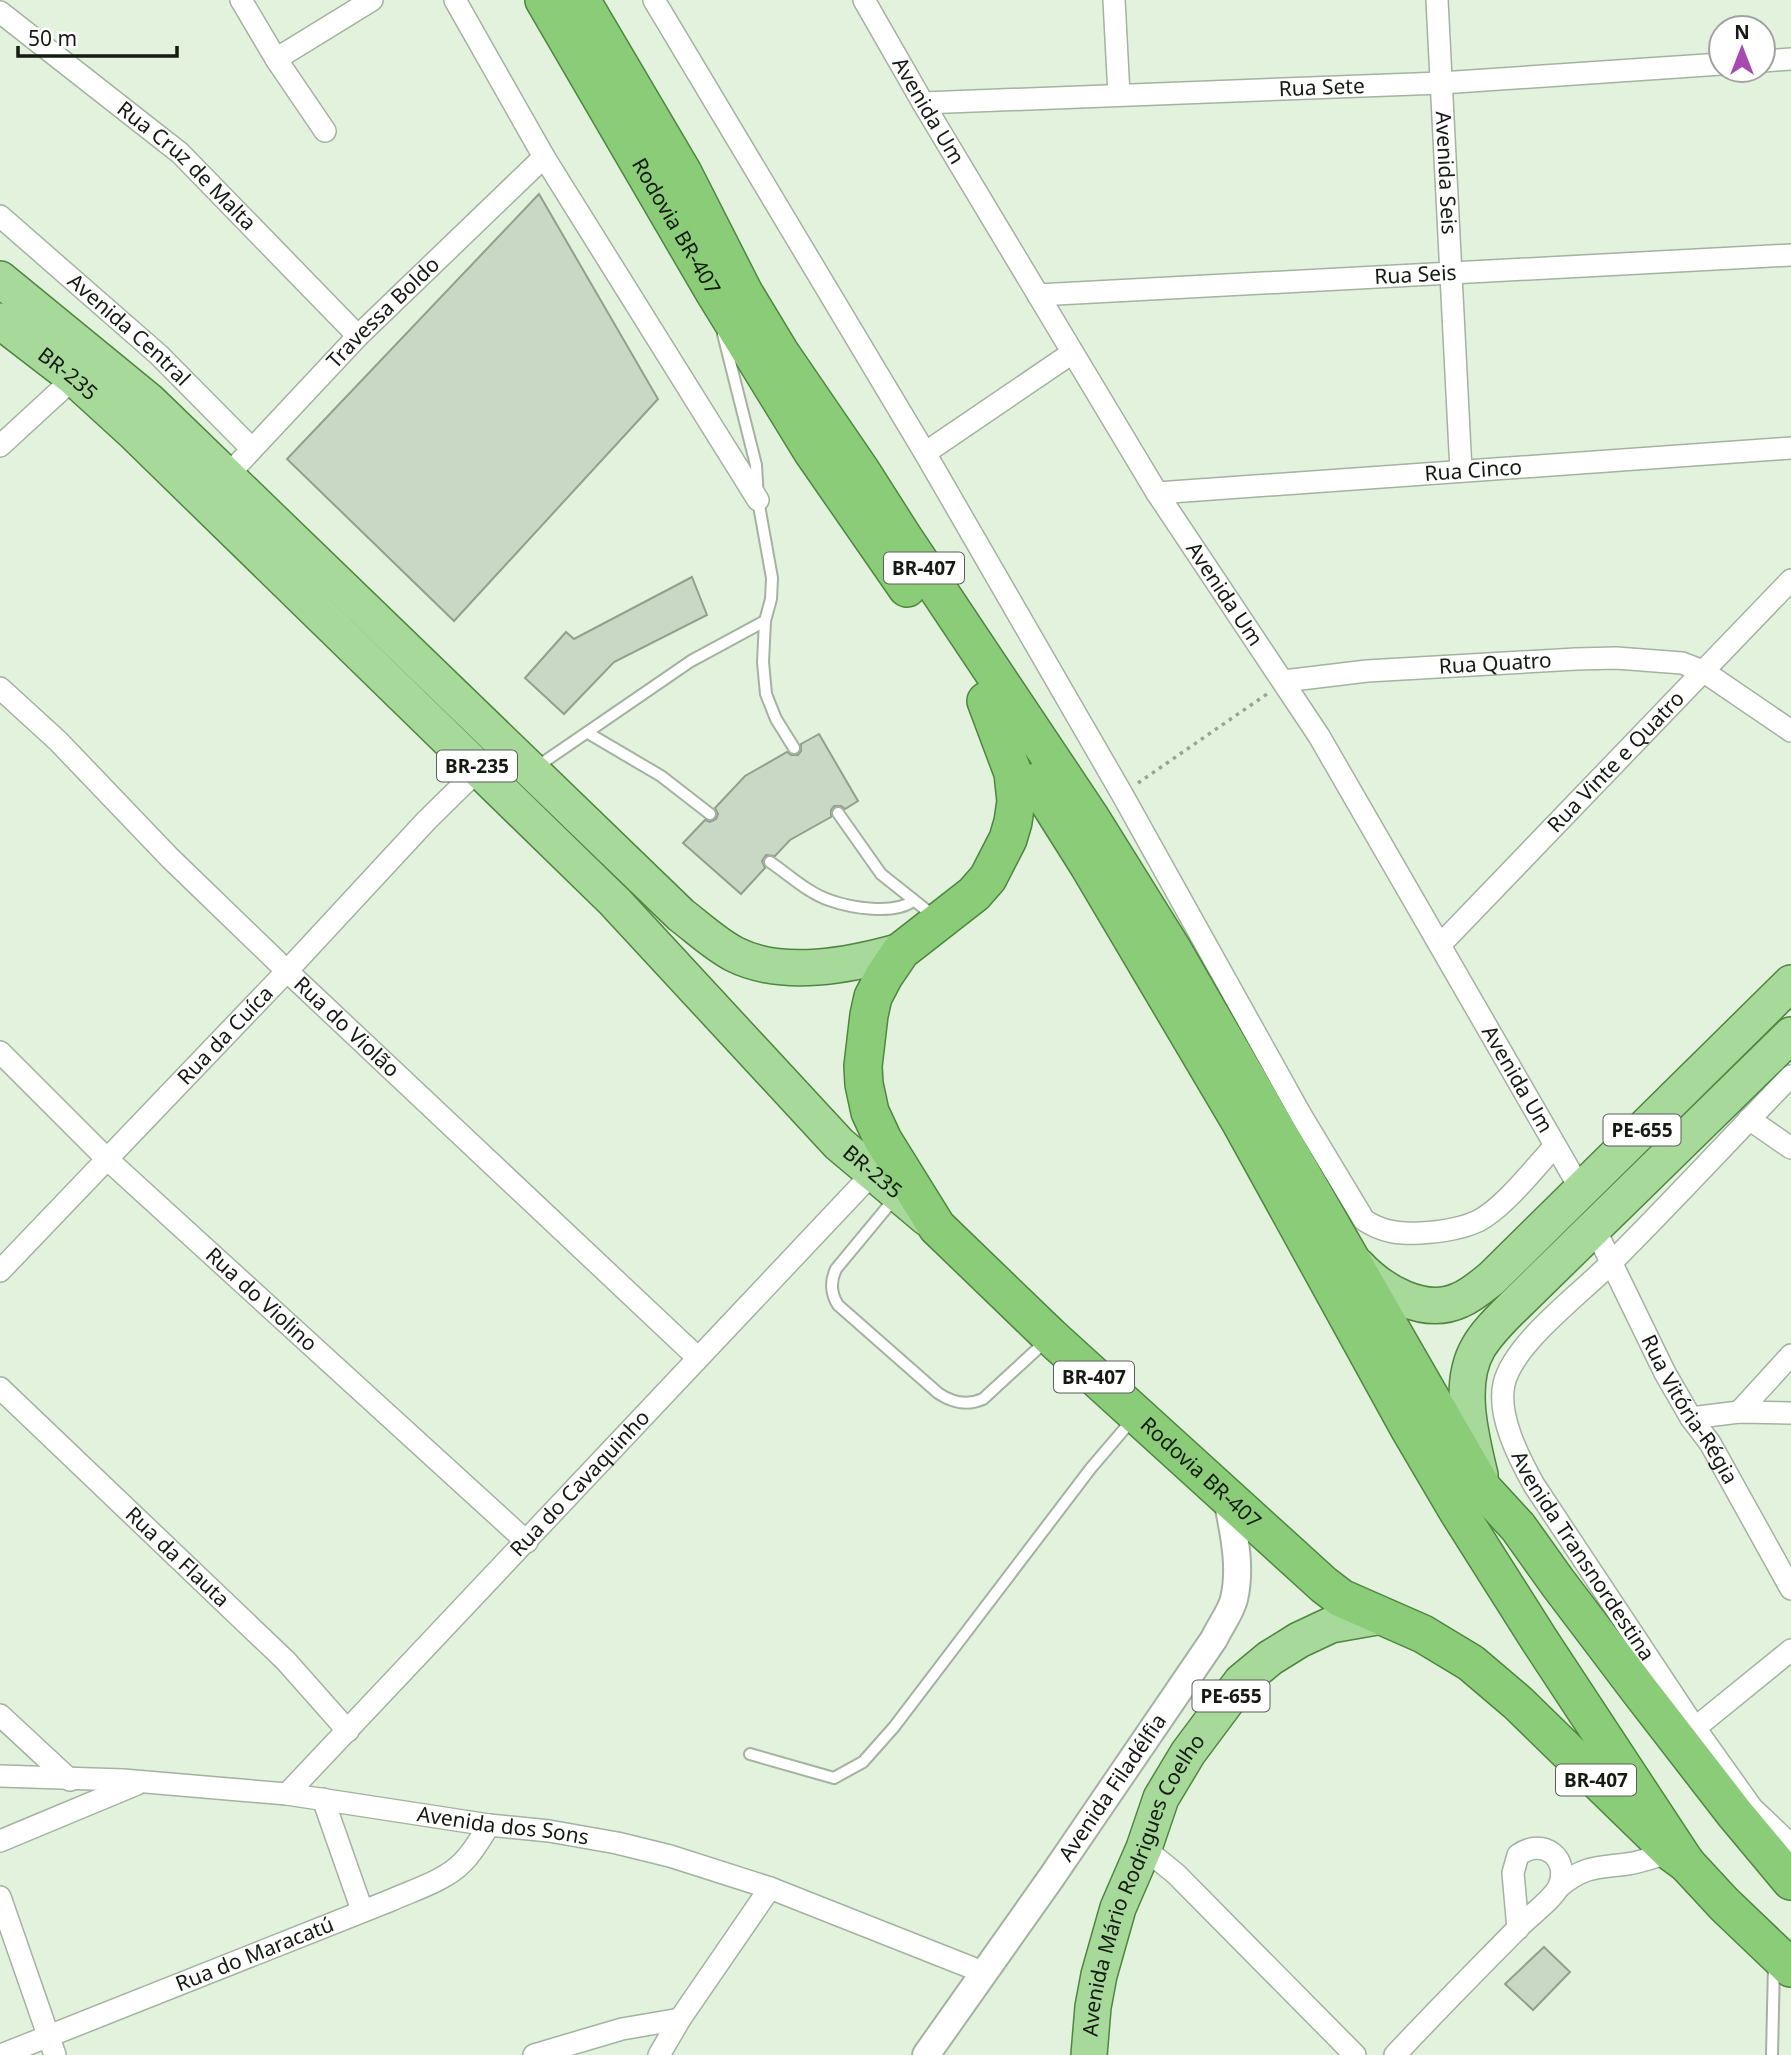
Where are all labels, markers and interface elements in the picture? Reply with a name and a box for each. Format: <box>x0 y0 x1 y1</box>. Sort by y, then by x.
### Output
scale bar <box>18 14 177 58</box>
north arrow <box>1707 14 1777 84</box>
text: N <box>1734 19 1750 45</box>
text: 50 m <box>28 24 77 52</box>
street label: Avenida Um <box>887 52 971 169</box>
street label: Rua Sete <box>1278 71 1365 102</box>
street label: Rua Cruz de Malta <box>112 94 263 236</box>
street label: Avenida Seis <box>1430 110 1464 235</box>
street label: Rodovia BR-407 <box>626 152 728 299</box>
street label: Travessa Boldo <box>320 250 445 374</box>
street label: Rua Seis <box>1374 258 1457 290</box>
street label: Avenida Central <box>62 267 197 392</box>
street label: BR-235 <box>33 340 104 406</box>
street label: Rua Cinco <box>1423 452 1523 487</box>
street label: Avenida Um <box>1180 536 1270 651</box>
road number: BR-407 <box>884 552 964 583</box>
street label: Rua Quatro <box>1438 645 1552 680</box>
street label: Rua Vinte e Quatro <box>1541 684 1690 838</box>
road number: BR-235 <box>437 750 517 782</box>
street label: Rua do Violão <box>288 970 406 1083</box>
street label: Rua da Cuíca <box>171 979 279 1090</box>
street label: Avenida Um <box>1476 1020 1560 1138</box>
road number: PE-655 <box>1604 1114 1680 1146</box>
street label: BR-235 <box>837 1138 909 1204</box>
street label: Rua do Violino <box>200 1241 324 1357</box>
street label: Rua Vitória-Régia <box>1635 1330 1745 1489</box>
road number: BR-407 <box>1054 1362 1134 1392</box>
street label: Rua do Cavaquinho <box>503 1403 655 1562</box>
street label: Rodovia BR-407 <box>1135 1410 1268 1534</box>
street label: Avenida Transnordestina <box>1506 1446 1661 1666</box>
street label: Rua da Flauta <box>120 1500 236 1613</box>
road number: PE-655 <box>1192 1680 1270 1712</box>
street label: Avenida Filadélfia <box>1052 1708 1172 1866</box>
street label: Avenida Mário Rodrigues Coelho <box>1076 1728 1211 2038</box>
road number: BR-407 <box>1556 1764 1636 1796</box>
street label: Avenida dos Sons <box>415 1799 591 1851</box>
street label: Rua do Maracatú <box>171 1909 337 1997</box>

